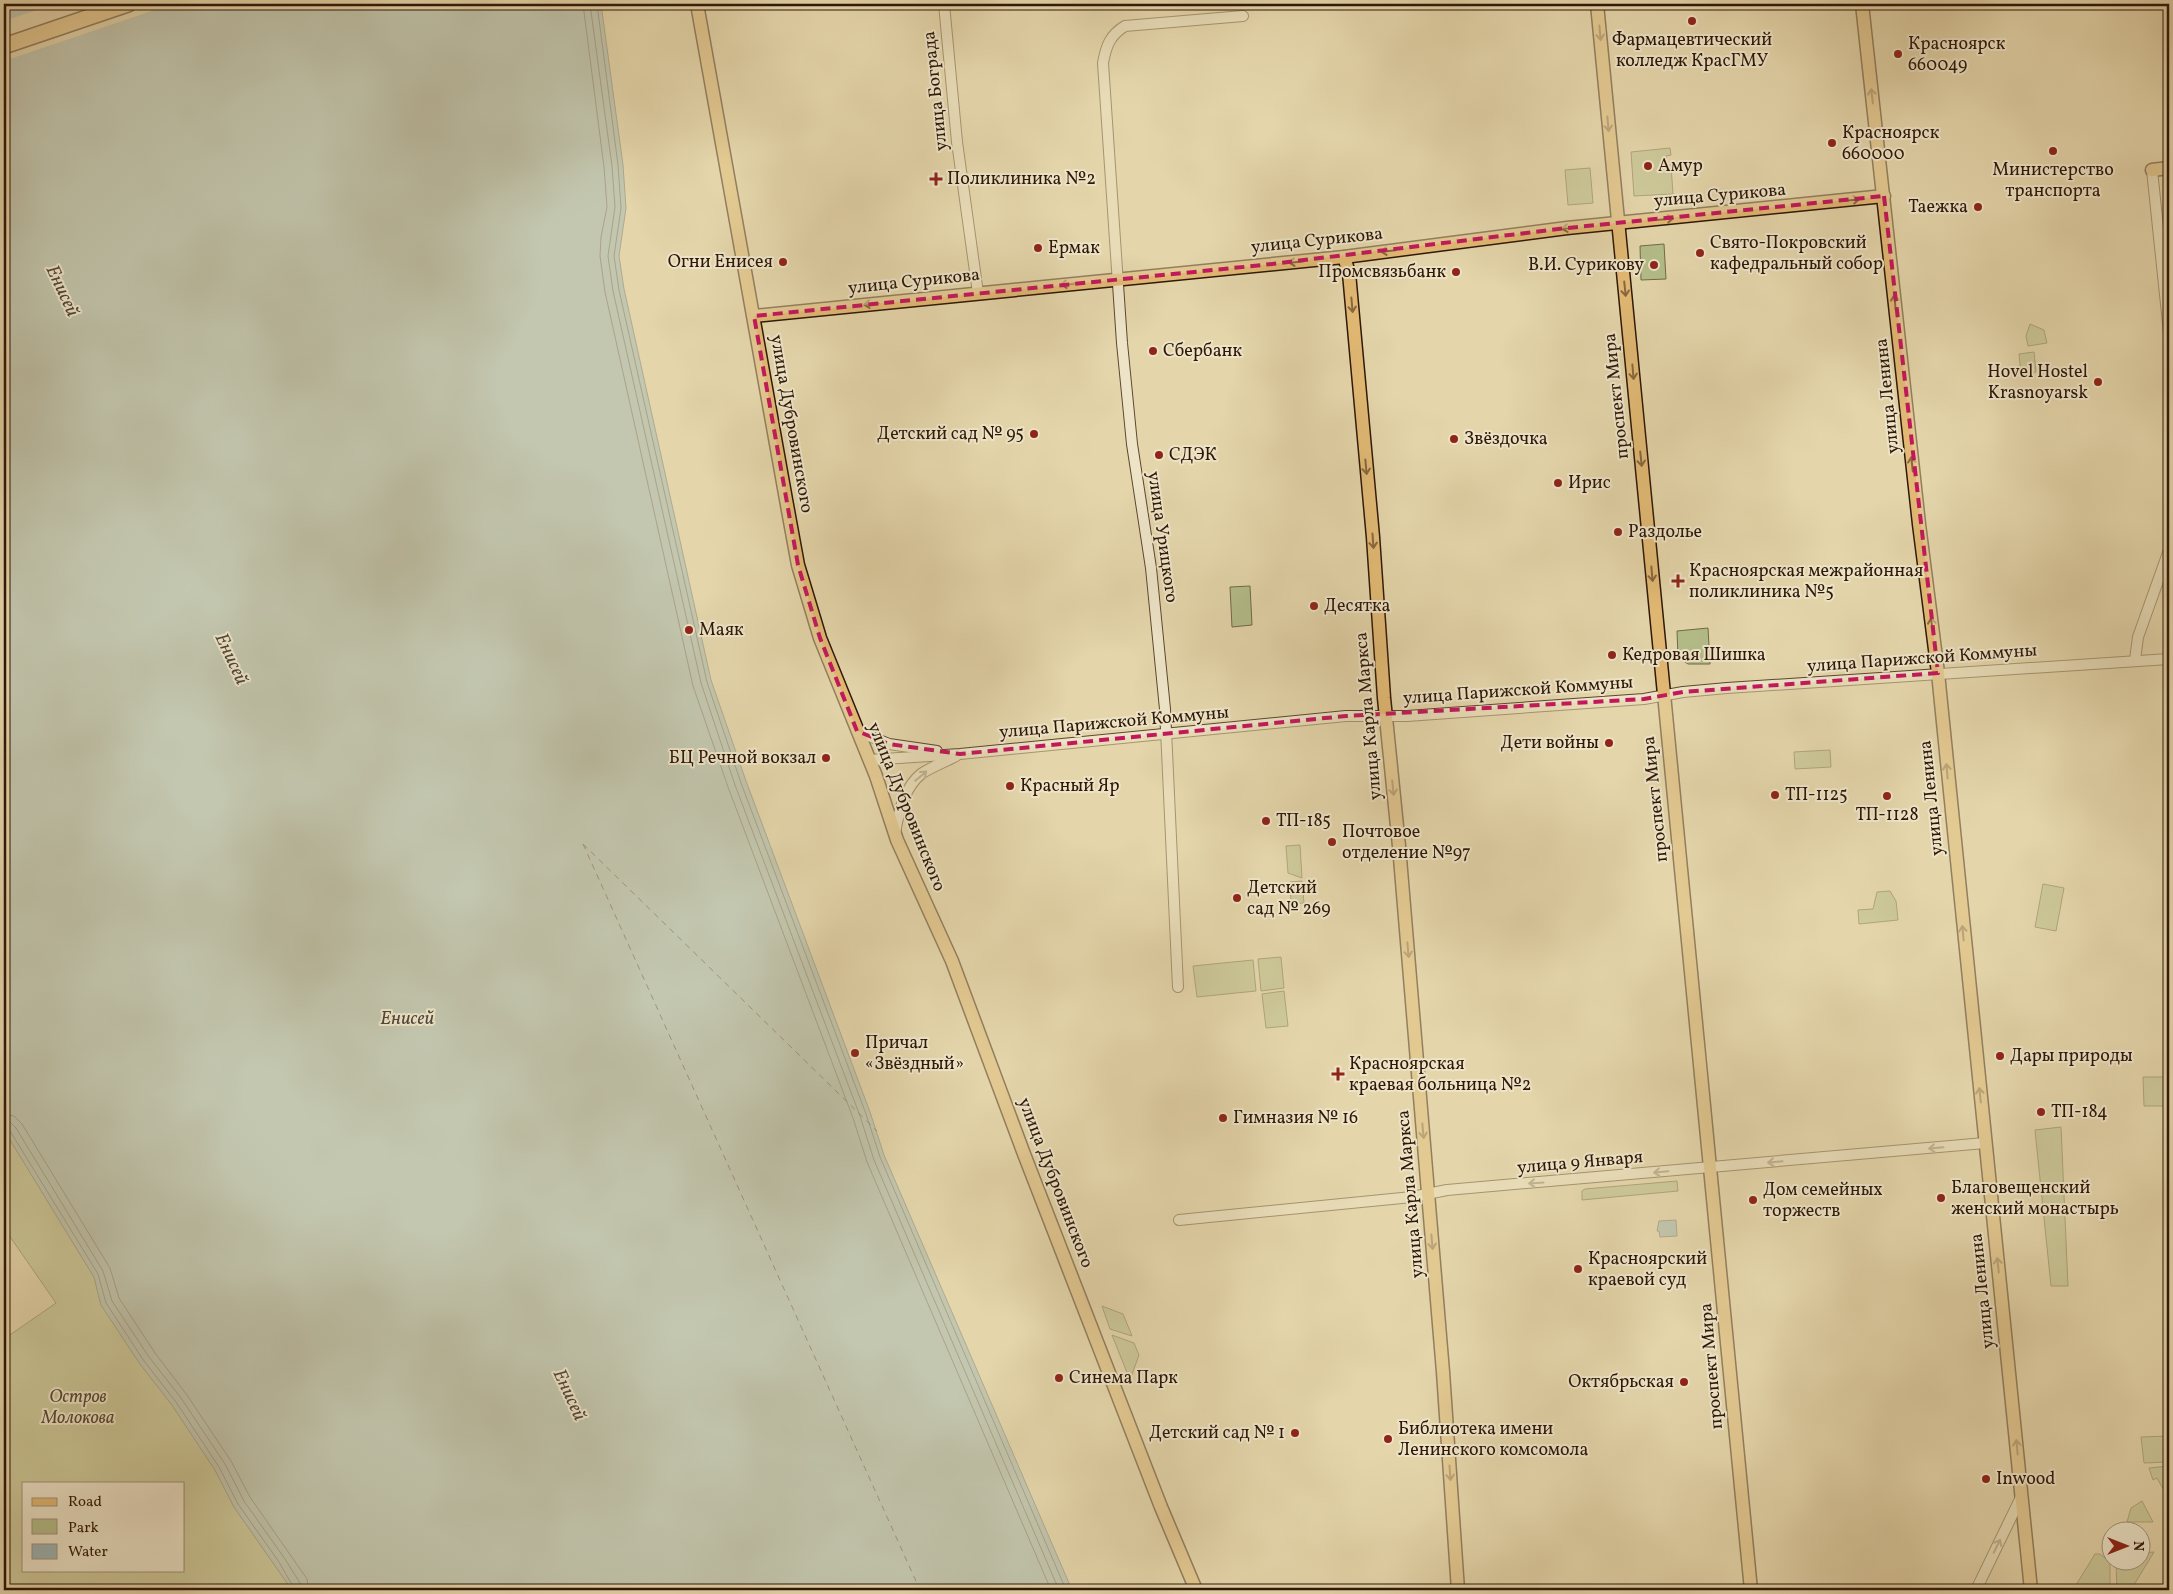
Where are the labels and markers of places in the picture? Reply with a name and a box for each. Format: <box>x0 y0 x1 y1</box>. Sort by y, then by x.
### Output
marker: Фармацевтический колледж КрасГМУ <box>1686 15 1698 27</box>
place label: Фармацевтический колледж КрасГМУ <box>1612 28 1772 74</box>
place label: Красноярск 660049 <box>1908 32 2006 78</box>
marker: Красноярск 660049 <box>1892 48 1904 60</box>
place label: Красноярск 660000 <box>1842 121 1940 167</box>
marker: Красноярск 660000 <box>1826 137 1838 149</box>
marker: Министерство транспорта <box>2047 145 2059 157</box>
place label: Амур <box>1658 154 1703 179</box>
place label: Министерство транспорта <box>1992 158 2114 204</box>
marker: Амур <box>1642 160 1654 172</box>
place label: Поликлиника №2 <box>947 167 1096 192</box>
marker: Поликлиника №2 <box>929 172 943 186</box>
place label: Таежка <box>1908 195 1968 220</box>
marker: Таежка <box>1972 201 1984 213</box>
place label: Свято-Покровский кафедральный собор <box>1710 231 1883 277</box>
place label: Ермак <box>1048 236 1100 261</box>
marker: Ермак <box>1032 242 1044 254</box>
marker: Свято-Покровский кафедральный собор <box>1694 247 1706 259</box>
place label: Огни Енисея <box>668 250 773 275</box>
place label: В.И. Сурикову <box>1528 253 1644 278</box>
marker: Огни Енисея <box>777 256 789 268</box>
marker: В.И. Сурикову <box>1648 259 1660 271</box>
place label: Промсвязьбанк <box>1318 260 1446 285</box>
marker: Промсвязьбанк <box>1450 266 1462 278</box>
place label: Сбербанк <box>1163 339 1243 364</box>
marker: Сбербанк <box>1147 345 1159 357</box>
place label: Hovel Hostel Krasnoyarsk <box>1987 360 2088 406</box>
marker: Hovel Hostel Krasnoyarsk <box>2092 376 2104 388</box>
place label: Детский сад № 95 <box>877 422 1024 447</box>
place label: Звёздочка <box>1464 427 1548 452</box>
marker: Детский сад № 95 <box>1028 428 1040 440</box>
marker: Звёздочка <box>1448 433 1460 445</box>
place label: СДЭК <box>1169 443 1217 468</box>
marker: СДЭК <box>1153 449 1165 461</box>
place label: Ирис <box>1568 471 1611 496</box>
marker: Ирис <box>1552 477 1564 489</box>
place label: Раздолье <box>1628 520 1702 545</box>
marker: Раздолье <box>1612 526 1624 538</box>
place label: Красноярская межрайонная поликлиника №5 <box>1689 559 1923 605</box>
marker: Красноярская межрайонная поликлиника №5 <box>1671 574 1685 588</box>
place label: Десятка <box>1324 594 1391 619</box>
marker: Десятка <box>1308 600 1320 612</box>
place label: Маяк <box>699 618 744 643</box>
marker: Маяк <box>683 624 695 636</box>
place label: Кедровая Шишка <box>1622 643 1766 668</box>
marker: Кедровая Шишка <box>1606 649 1618 661</box>
place label: Дети войны <box>1501 731 1599 756</box>
marker: Дети войны <box>1603 737 1615 749</box>
place label: БЦ Речной вокзал <box>669 746 816 771</box>
marker: БЦ Речной вокзал <box>820 752 832 764</box>
place label: Красный Яр <box>1020 774 1120 799</box>
marker: Красный Яр <box>1004 780 1016 792</box>
place label: ТП-1125 <box>1785 783 1848 808</box>
marker: ТП-1125 <box>1769 789 1781 801</box>
marker: ТП-1128 <box>1881 790 1893 802</box>
place label: ТП-1128 <box>1855 803 1919 828</box>
place label: ТП-185 <box>1276 809 1331 834</box>
marker: ТП-185 <box>1260 815 1272 827</box>
place label: Почтовое отделение №97 <box>1342 820 1471 866</box>
marker: Почтовое отделение №97 <box>1326 836 1338 848</box>
place label: Детский сад № 269 <box>1247 876 1331 922</box>
marker: Детский сад № 269 <box>1231 892 1243 904</box>
place label: Причал «Звёздный» <box>865 1031 964 1077</box>
place label: Дары природы <box>2010 1044 2133 1069</box>
marker: Причал «Звёздный» <box>849 1047 861 1059</box>
marker: Дары природы <box>1994 1050 2006 1062</box>
place label: Красноярская краевая больница №2 <box>1349 1052 1531 1098</box>
marker: Красноярская краевая больница №2 <box>1331 1067 1345 1081</box>
place label: ТП-184 <box>2051 1100 2108 1125</box>
place label: Гимназия № 16 <box>1233 1106 1358 1131</box>
marker: ТП-184 <box>2035 1106 2047 1118</box>
marker: Гимназия № 16 <box>1217 1112 1229 1124</box>
place label: Благовещенский женский монастырь <box>1951 1176 2119 1222</box>
place label: Дом семейных торжеств <box>1763 1178 1883 1224</box>
marker: Благовещенский женский монастырь <box>1935 1192 1947 1204</box>
marker: Дом семейных торжеств <box>1747 1194 1759 1206</box>
place label: Красноярский краевой суд <box>1588 1247 1707 1293</box>
marker: Красноярский краевой суд <box>1572 1263 1584 1275</box>
place label: Синема Парк <box>1069 1366 1178 1391</box>
place label: Октябрьская <box>1568 1370 1674 1395</box>
marker: Синема Парк <box>1053 1372 1065 1384</box>
marker: Октябрьская <box>1678 1376 1690 1388</box>
place label: Библиотека имени Ленинского комсомола <box>1398 1417 1588 1463</box>
place label: Детский сад № 1 <box>1149 1421 1285 1446</box>
marker: Детский сад № 1 <box>1289 1427 1301 1439</box>
marker: Библиотека имени Ленинского комсомола <box>1382 1433 1394 1445</box>
place label: Inwood <box>1996 1467 2055 1492</box>
marker: Inwood <box>1980 1473 1992 1485</box>

